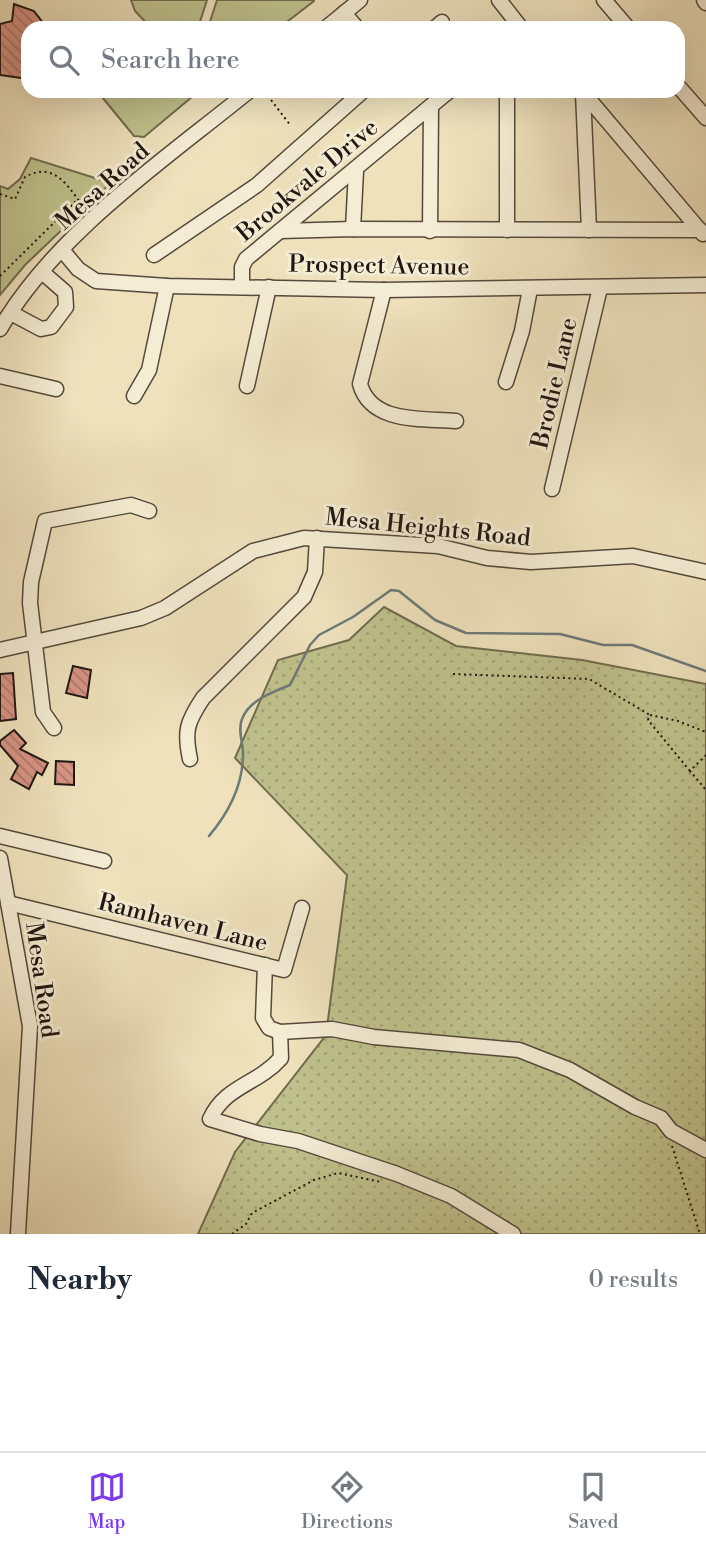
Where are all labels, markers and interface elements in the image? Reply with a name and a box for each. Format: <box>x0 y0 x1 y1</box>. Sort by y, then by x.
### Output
search box <box>21 21 685 98</box>
icon: search <box>45 41 83 79</box>
text: Search here <box>101 44 240 76</box>
street label: Brookvale Drive <box>230 113 385 249</box>
street label: Mesa Road <box>49 136 156 237</box>
street label: Prospect Avenue <box>288 249 470 283</box>
street label: Brodie Lane <box>525 315 585 453</box>
street label: Mesa Heights Road <box>324 502 533 554</box>
street label: Ramhaven Lane <box>95 887 271 959</box>
street label: Mesa Road <box>18 920 64 1040</box>
text: Nearby <box>28 1261 132 1299</box>
text: 0 results <box>588 1266 678 1294</box>
tab: Map <box>88 1468 126 1534</box>
tab: Directions <box>301 1468 393 1534</box>
tab: Saved <box>568 1468 618 1534</box>

